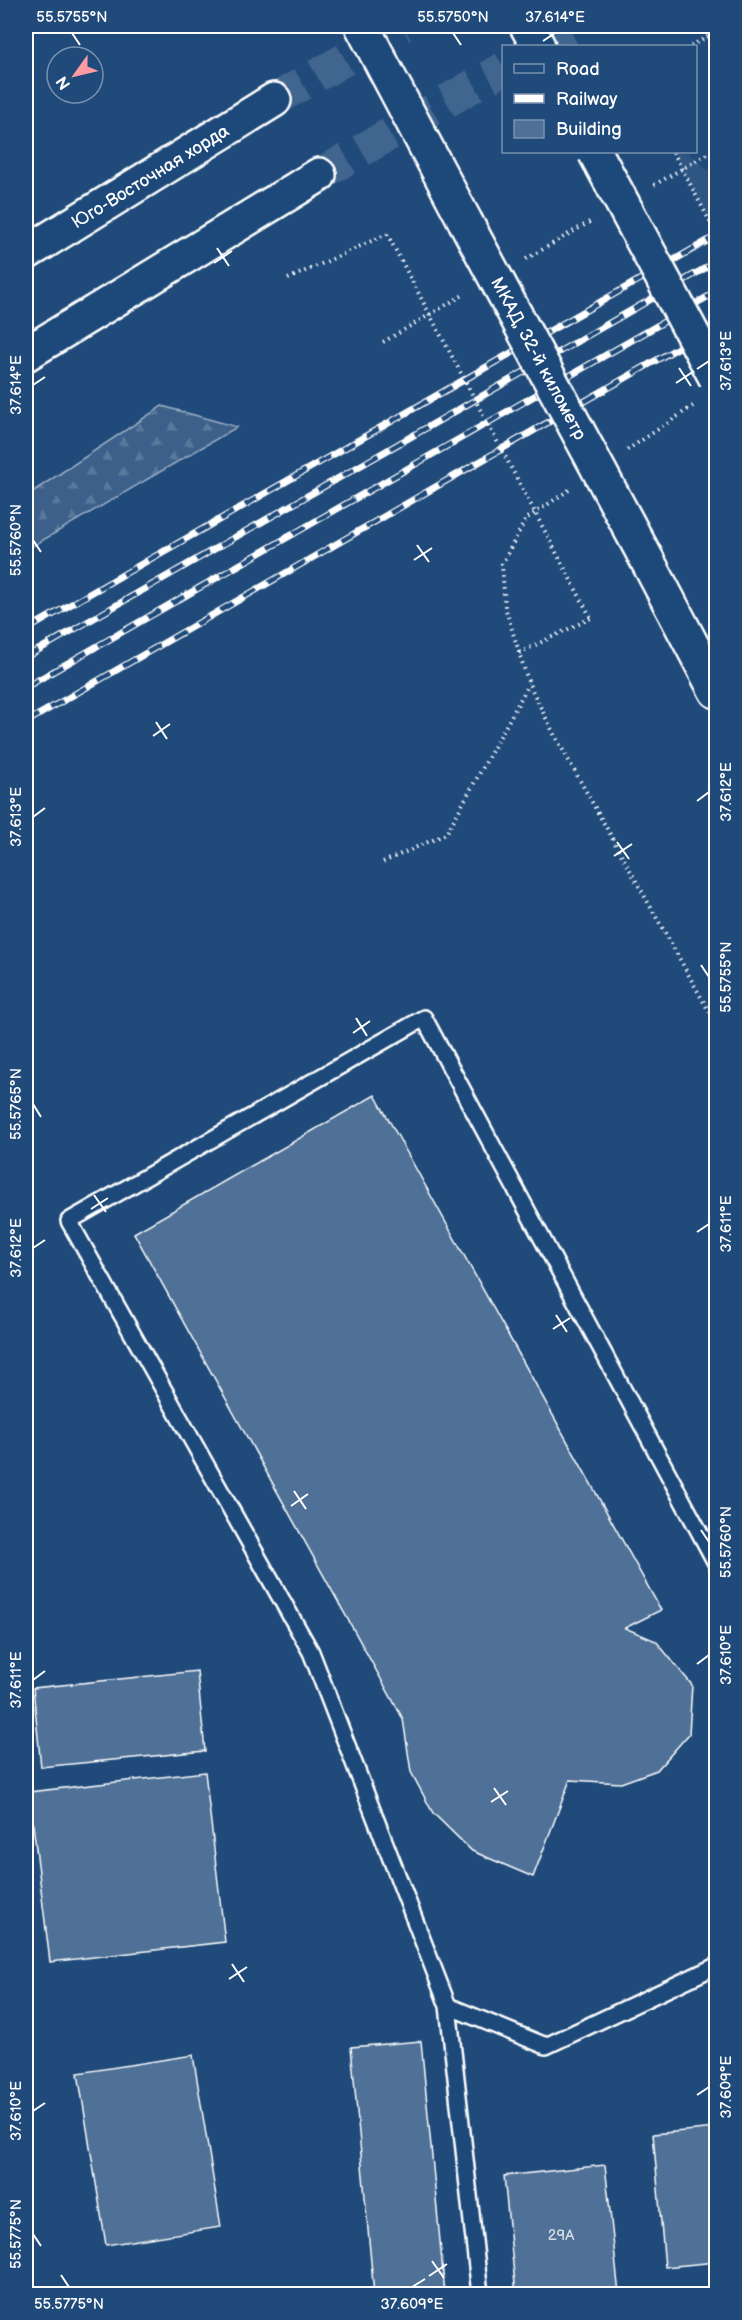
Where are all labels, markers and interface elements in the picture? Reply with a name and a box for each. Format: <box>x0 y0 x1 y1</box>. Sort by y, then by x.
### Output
text: 55.5755°N <box>36 8 108 27</box>
text: 55.5750°N <box>417 8 489 27</box>
text: 37.614°E <box>525 8 585 27</box>
north arrow <box>45 45 105 105</box>
legend <box>502 45 697 153</box>
text: Road <box>556 59 600 80</box>
text: N <box>53 72 75 93</box>
text: Railway <box>556 89 618 110</box>
text: Building <box>556 119 622 140</box>
street label: Юго-Восточная хорда <box>68 120 233 233</box>
street label: МКАД, 32-й километр <box>486 274 591 444</box>
text: 37.613°E <box>717 331 736 391</box>
text: 37.614°E <box>7 355 26 415</box>
text: 55.5760°N <box>7 504 26 576</box>
text: 37.612°E <box>717 762 736 822</box>
text: 37.613°E <box>7 787 26 847</box>
text: 55.5755°N <box>717 941 736 1013</box>
text: 55.5765°N <box>7 1068 26 1140</box>
text: 37.611°E <box>717 1195 736 1253</box>
text: 37.612°E <box>7 1218 26 1278</box>
text: 55.5760°N <box>717 1506 736 1578</box>
text: 37.610°E <box>717 1625 736 1685</box>
text: 37.611°E <box>7 1651 26 1709</box>
text: 37.609°E <box>717 2055 736 2118</box>
text: 37.610°E <box>7 2081 26 2141</box>
text: 55.5775°N <box>7 2199 26 2269</box>
house number: 29А <box>548 2226 575 2245</box>
text: 55.5775°N <box>34 2295 104 2314</box>
text: 37.609°E <box>381 2295 444 2314</box>

